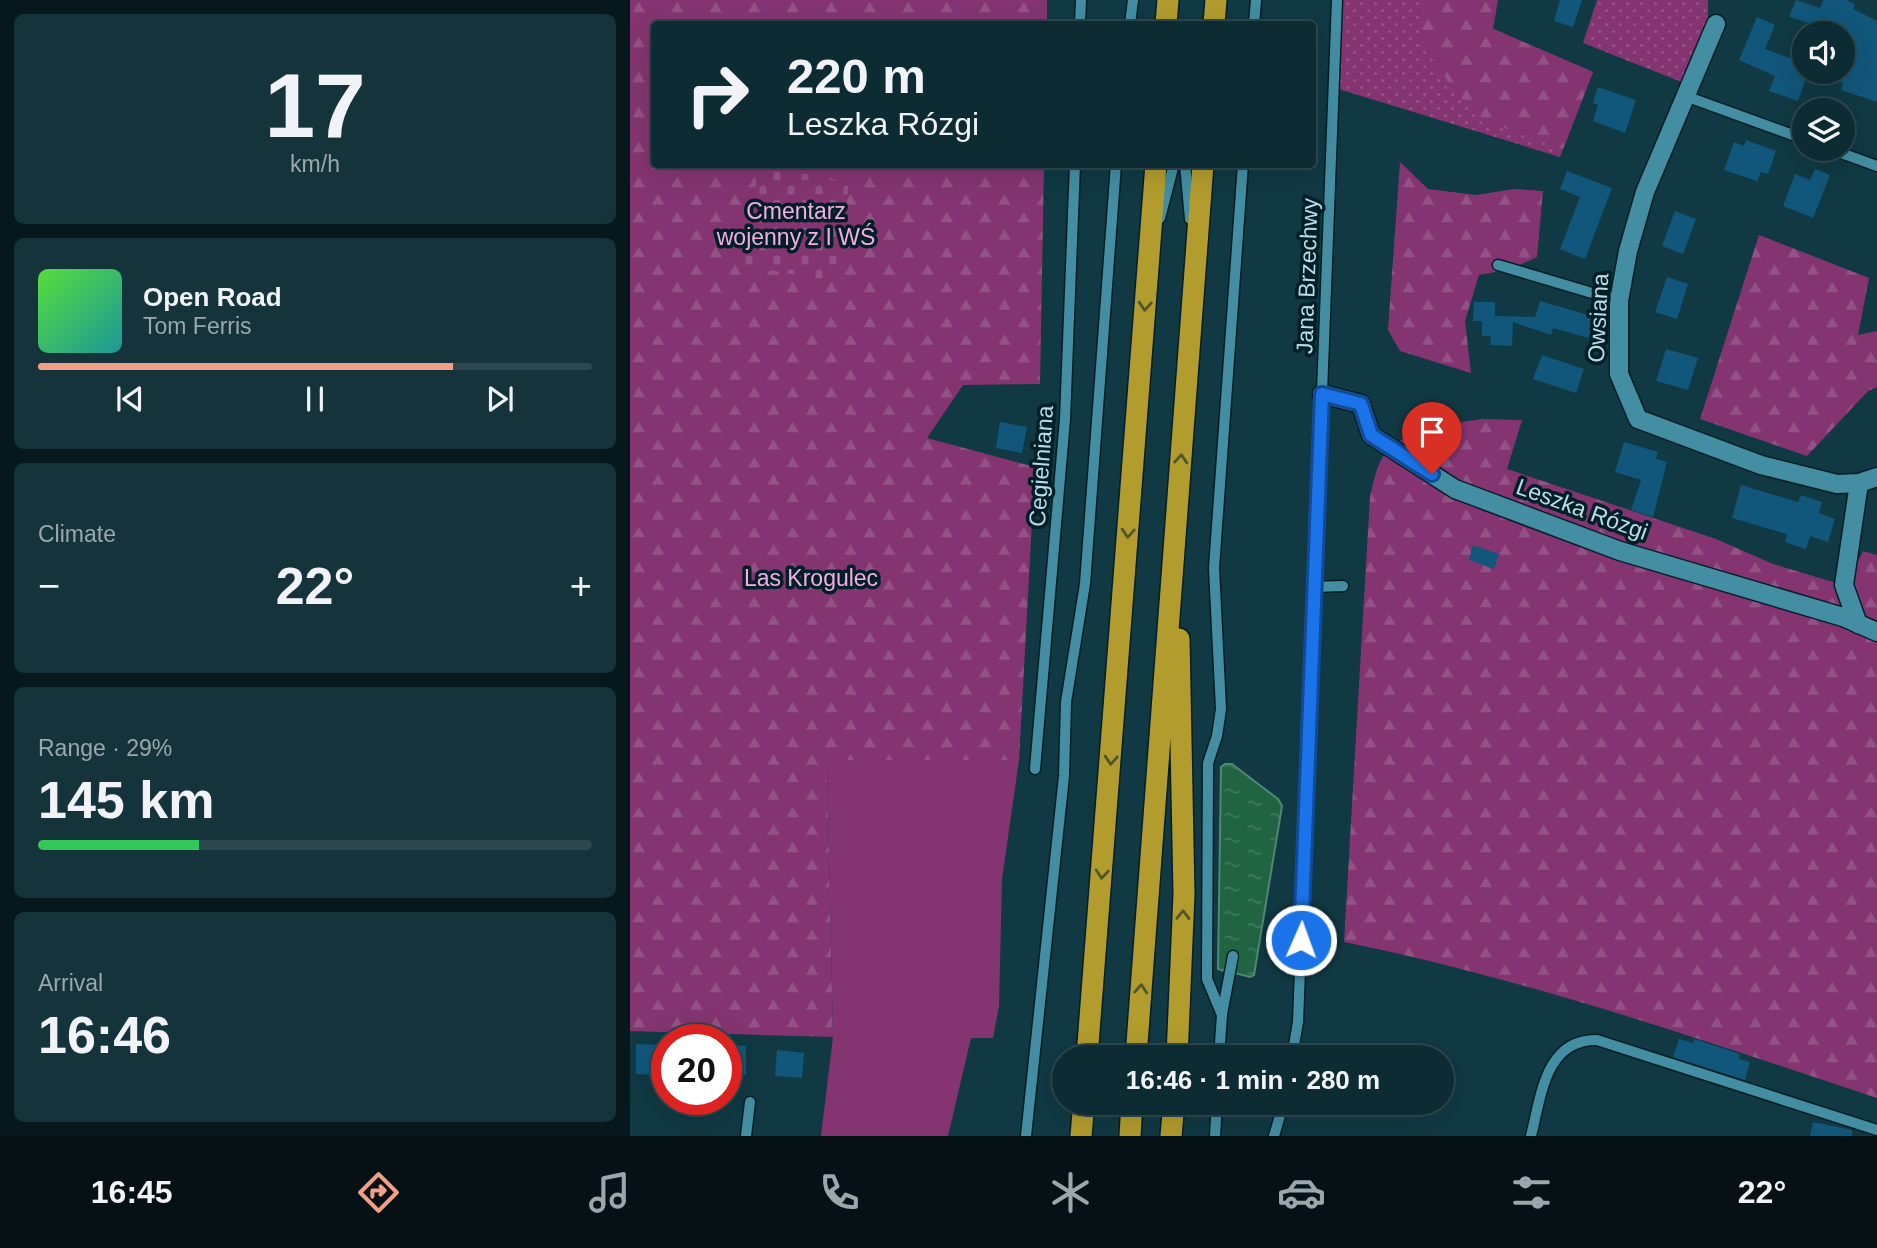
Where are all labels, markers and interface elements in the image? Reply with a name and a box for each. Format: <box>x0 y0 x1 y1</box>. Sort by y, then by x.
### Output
map controls <box>1792 21 1855 161</box>
button: sound <box>1792 21 1855 84</box>
icon: right <box>672 49 763 140</box>
text: 220 m <box>787 49 926 103</box>
text: 17 <box>264 55 366 156</box>
button: layers <box>1792 98 1855 161</box>
text: Leszka Rózgi <box>787 106 979 142</box>
text: km/h <box>290 151 340 177</box>
street label: Jana Brzechwy <box>1291 197 1323 354</box>
park label: Cmentarz wojenny z I WŚ <box>716 198 875 250</box>
street label: Owsiana <box>1583 272 1613 363</box>
text: Open Road <box>143 282 282 312</box>
one-way arrow <box>1138 301 1153 312</box>
text: Tom Ferris <box>143 313 252 339</box>
icon: previous <box>111 380 149 418</box>
icon: pause <box>296 380 334 418</box>
icon: next <box>481 380 519 418</box>
pin <box>1402 402 1462 474</box>
street label: Cegielniana <box>1024 404 1058 528</box>
icon: arrive <box>1413 413 1451 451</box>
one-way arrow <box>1173 453 1188 464</box>
street label: Leszka Rózgi <box>1513 473 1651 545</box>
text: Climate <box>38 521 116 547</box>
one-way arrow <box>1121 527 1136 538</box>
text: 22° <box>276 557 354 615</box>
text: − <box>38 565 60 607</box>
text: + <box>570 565 592 607</box>
park label: Las Krogulec <box>744 565 878 591</box>
text: Range · 29% <box>38 735 172 761</box>
one-way arrow <box>1104 754 1119 765</box>
text: 145 km <box>38 771 214 829</box>
one-way arrow <box>1095 868 1110 879</box>
position arrow <box>1264 903 1338 977</box>
one-way arrow <box>1175 910 1191 920</box>
text: Arrival <box>38 970 103 996</box>
one-way arrow <box>1133 983 1148 994</box>
text: 16:46 <box>38 1006 171 1064</box>
speed limit sign: 20 <box>651 1024 742 1115</box>
text: 16:46 · 1 min · 280 m <box>1126 1065 1380 1095</box>
icon: directions <box>354 1168 403 1217</box>
icon: music <box>585 1168 634 1217</box>
icon: phone <box>815 1168 864 1217</box>
icon: climate <box>1046 1168 1095 1217</box>
icon: car <box>1277 1168 1326 1217</box>
icon: filters <box>1507 1168 1556 1217</box>
text: 16:45 <box>91 1174 173 1210</box>
text: 22° <box>1738 1174 1786 1210</box>

